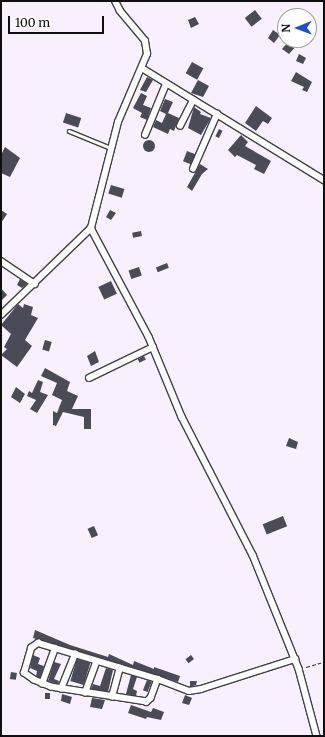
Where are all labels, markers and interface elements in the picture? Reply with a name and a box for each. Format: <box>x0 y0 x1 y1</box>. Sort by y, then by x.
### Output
scale bar <box>10 8 106 34</box>
north arrow <box>277 8 317 48</box>
text: 100 m <box>15 15 50 30</box>
text: N <box>279 24 293 33</box>

